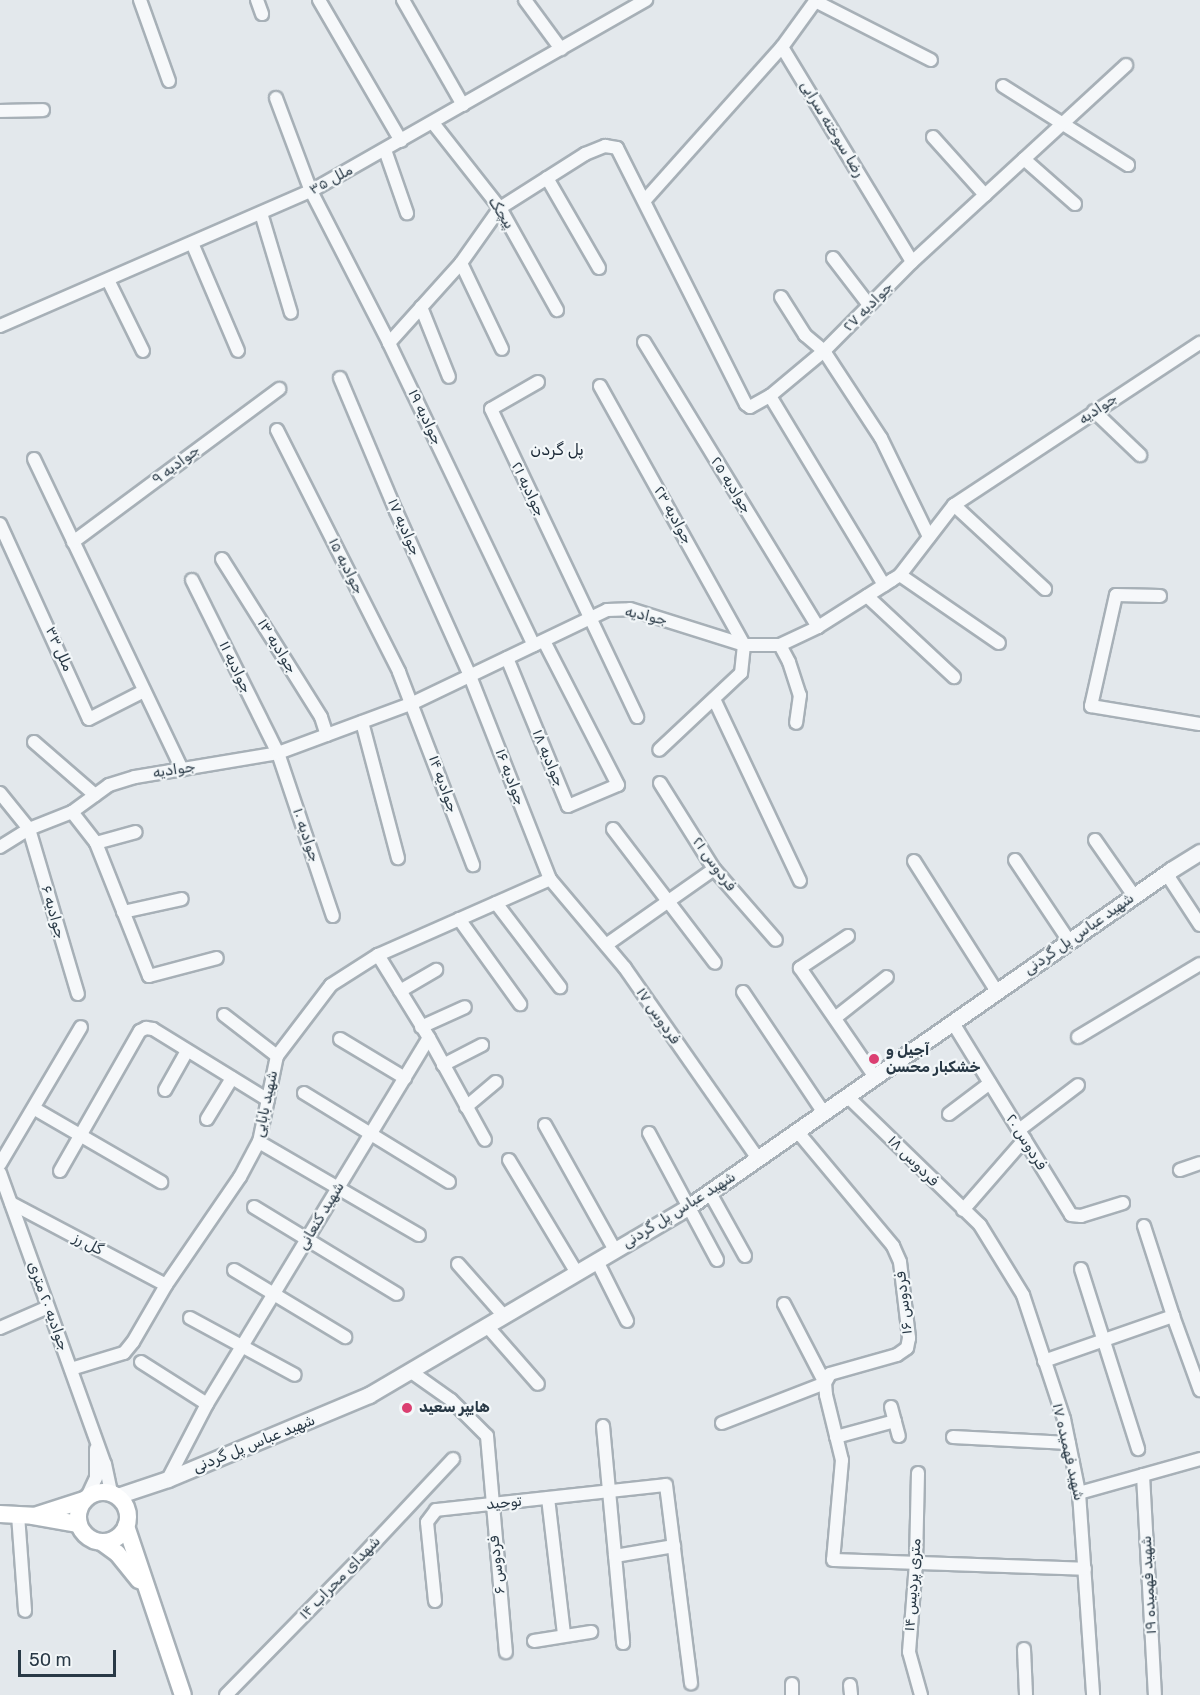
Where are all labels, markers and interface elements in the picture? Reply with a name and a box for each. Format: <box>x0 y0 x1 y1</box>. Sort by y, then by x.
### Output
street label: رضا سوخته سرایی <box>796 77 868 181</box>
street label: ملل ۳۵ <box>306 161 356 199</box>
street label: پیچک <box>484 194 518 232</box>
street label: جوادیه ۲۷ <box>839 278 897 336</box>
street label: جوادیه ۱۹ <box>404 386 446 448</box>
street label: جوادیه <box>1075 390 1121 428</box>
district label: پل گردن <box>530 440 584 460</box>
street label: جوادیه ۹ <box>149 441 203 489</box>
street label: جوادیه ۲۵ <box>707 453 755 517</box>
street label: جوادیه ۲۱ <box>507 459 549 519</box>
street label: جوادیه ۲۳ <box>650 483 696 547</box>
street label: جوادیه ۱۷ <box>383 496 425 558</box>
street label: جوادیه ۱۵ <box>324 535 368 597</box>
street label: جوادیه <box>623 602 669 630</box>
street label: جوادیه ۱۳ <box>253 616 301 676</box>
street label: ملل ۳۳ <box>41 624 77 674</box>
street label: جوادیه ۱۱ <box>215 638 255 696</box>
street label: جوادیه ۱۸ <box>528 727 568 789</box>
street label: جوادیه ۱۶ <box>491 746 529 808</box>
street label: جوادیه ۱۴ <box>424 753 462 815</box>
street label: جوادیه <box>152 758 196 782</box>
street label: جوادیه ۱۰ <box>288 806 324 864</box>
street label: فردوس ۲۱ <box>688 833 740 895</box>
street label: جوادیه ۶ <box>37 883 69 941</box>
street label: شهید عباس پل گردنی <box>1020 889 1138 979</box>
street label: فردوس ۱۷ <box>632 984 684 1048</box>
place label: آجیل و خشکبار محسن <box>886 1041 981 1076</box>
marker: آجیل و خشکبار محسن <box>867 1052 881 1066</box>
street label: شهید بابایی <box>250 1069 282 1139</box>
street label: فردوس ۲۰ <box>1002 1111 1050 1173</box>
street label: فردوس ۱۸ <box>884 1132 942 1190</box>
street label: شهید عباس پل گردنی <box>619 1168 739 1252</box>
street label: شهید کنعانی <box>294 1179 348 1253</box>
street label: گل رز <box>70 1229 106 1259</box>
street label: جوادیه ۲۰ متری <box>24 1259 72 1353</box>
street label: فردوس ۱۶ <box>892 1271 916 1335</box>
place label: هایپر سعید <box>419 1399 490 1417</box>
marker: هایپر سعید <box>400 1401 414 1415</box>
street label: شهید فهمیده ۱۷ <box>1048 1402 1088 1502</box>
street label: شهید عباس پل گردنی <box>190 1411 318 1477</box>
street label: توحید <box>485 1492 523 1514</box>
street label: شهدای محراب ۱۴ <box>296 1532 384 1624</box>
street label: فردوس ۶ <box>485 1535 509 1595</box>
street label: شهید فهمیده ۱۹ <box>1137 1535 1161 1635</box>
street label: ۱۴ متری پردیس <box>901 1538 925 1632</box>
scale bar <box>21 1638 118 1676</box>
text: 50 m <box>29 1649 72 1671</box>

